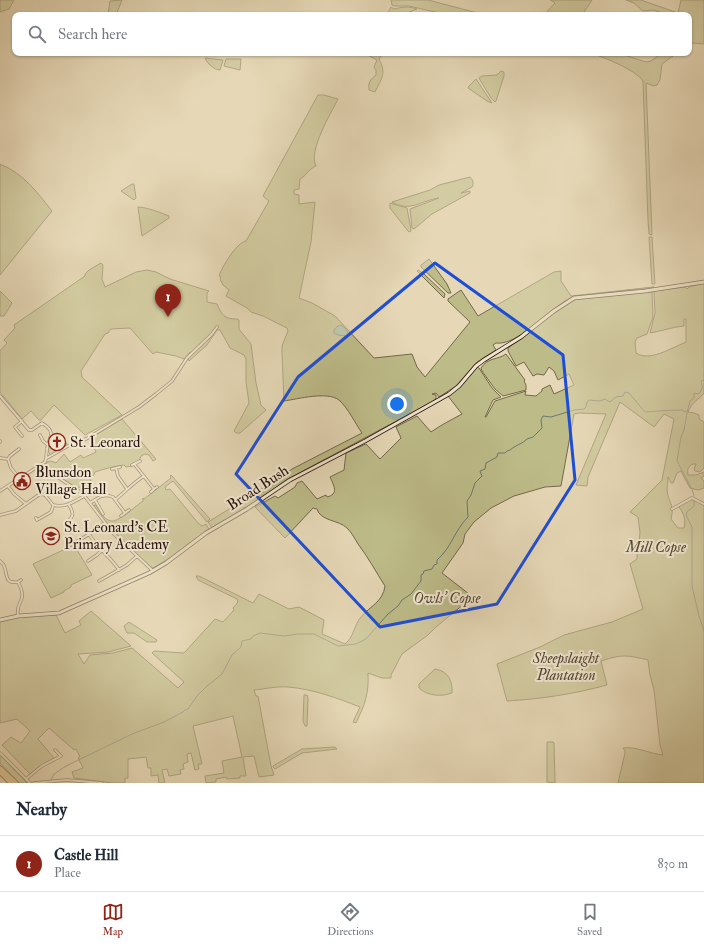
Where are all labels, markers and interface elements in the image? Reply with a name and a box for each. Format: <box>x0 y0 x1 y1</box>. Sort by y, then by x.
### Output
search box <box>12 12 692 56</box>
icon: search <box>26 23 48 45</box>
text: Search here <box>58 25 127 44</box>
pin: 1 <box>155 284 181 317</box>
your location <box>387 394 407 414</box>
church icon: St. Leonard <box>47 432 67 452</box>
place label: St. Leonard <box>70 433 141 452</box>
street label: Broad Bush <box>224 461 293 515</box>
place label: Blunsdon Village Hall <box>35 463 107 499</box>
public building icon: Blunsdon Village Hall <box>12 471 32 491</box>
place label: St. Leonard's CE Primary Academy <box>64 518 169 554</box>
school or university icon: St. Leonard's CE Primary Academy <box>41 526 61 546</box>
park label: Mill Copse <box>625 538 687 557</box>
park label: Owls' Copse <box>414 589 481 608</box>
park label: Sheepslaight Plantation <box>532 649 600 685</box>
text: Nearby <box>16 799 67 820</box>
text: Castle Hill <box>54 846 118 865</box>
text: 1 <box>27 856 31 872</box>
text: 830 m <box>657 856 688 872</box>
text: Place <box>54 865 81 881</box>
tab: Map <box>102 901 124 938</box>
tab: Directions <box>327 901 374 938</box>
tab: Saved <box>577 901 602 938</box>

